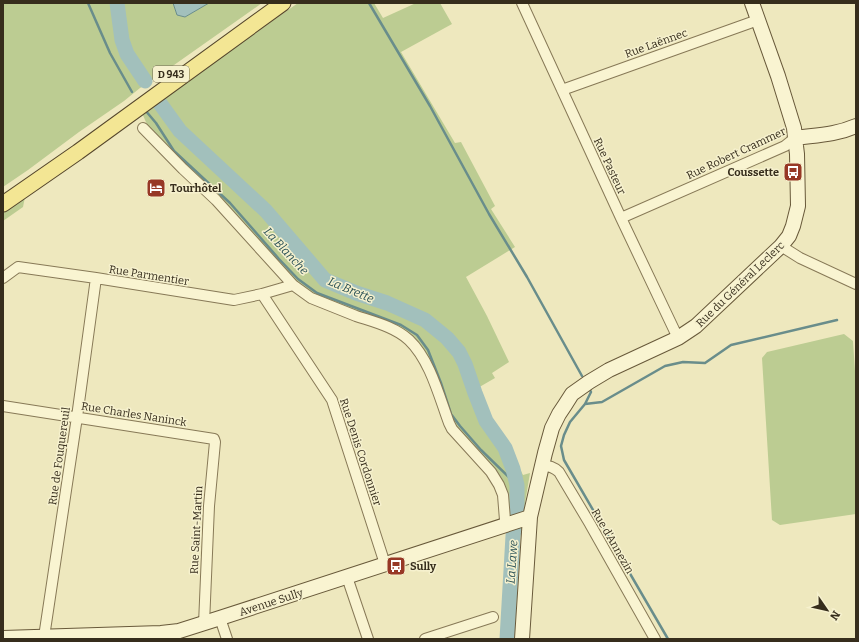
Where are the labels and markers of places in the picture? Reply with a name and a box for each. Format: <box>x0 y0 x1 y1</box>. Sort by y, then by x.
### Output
bus stop icon: Coussette <box>782 161 804 183</box>
place label: Coussette <box>728 166 779 179</box>
hotel icon: Tourhôtel <box>145 177 167 199</box>
place label: Tourhôtel <box>170 182 222 195</box>
bus stop icon: Sully <box>385 555 407 577</box>
place label: Sully <box>410 560 437 573</box>

